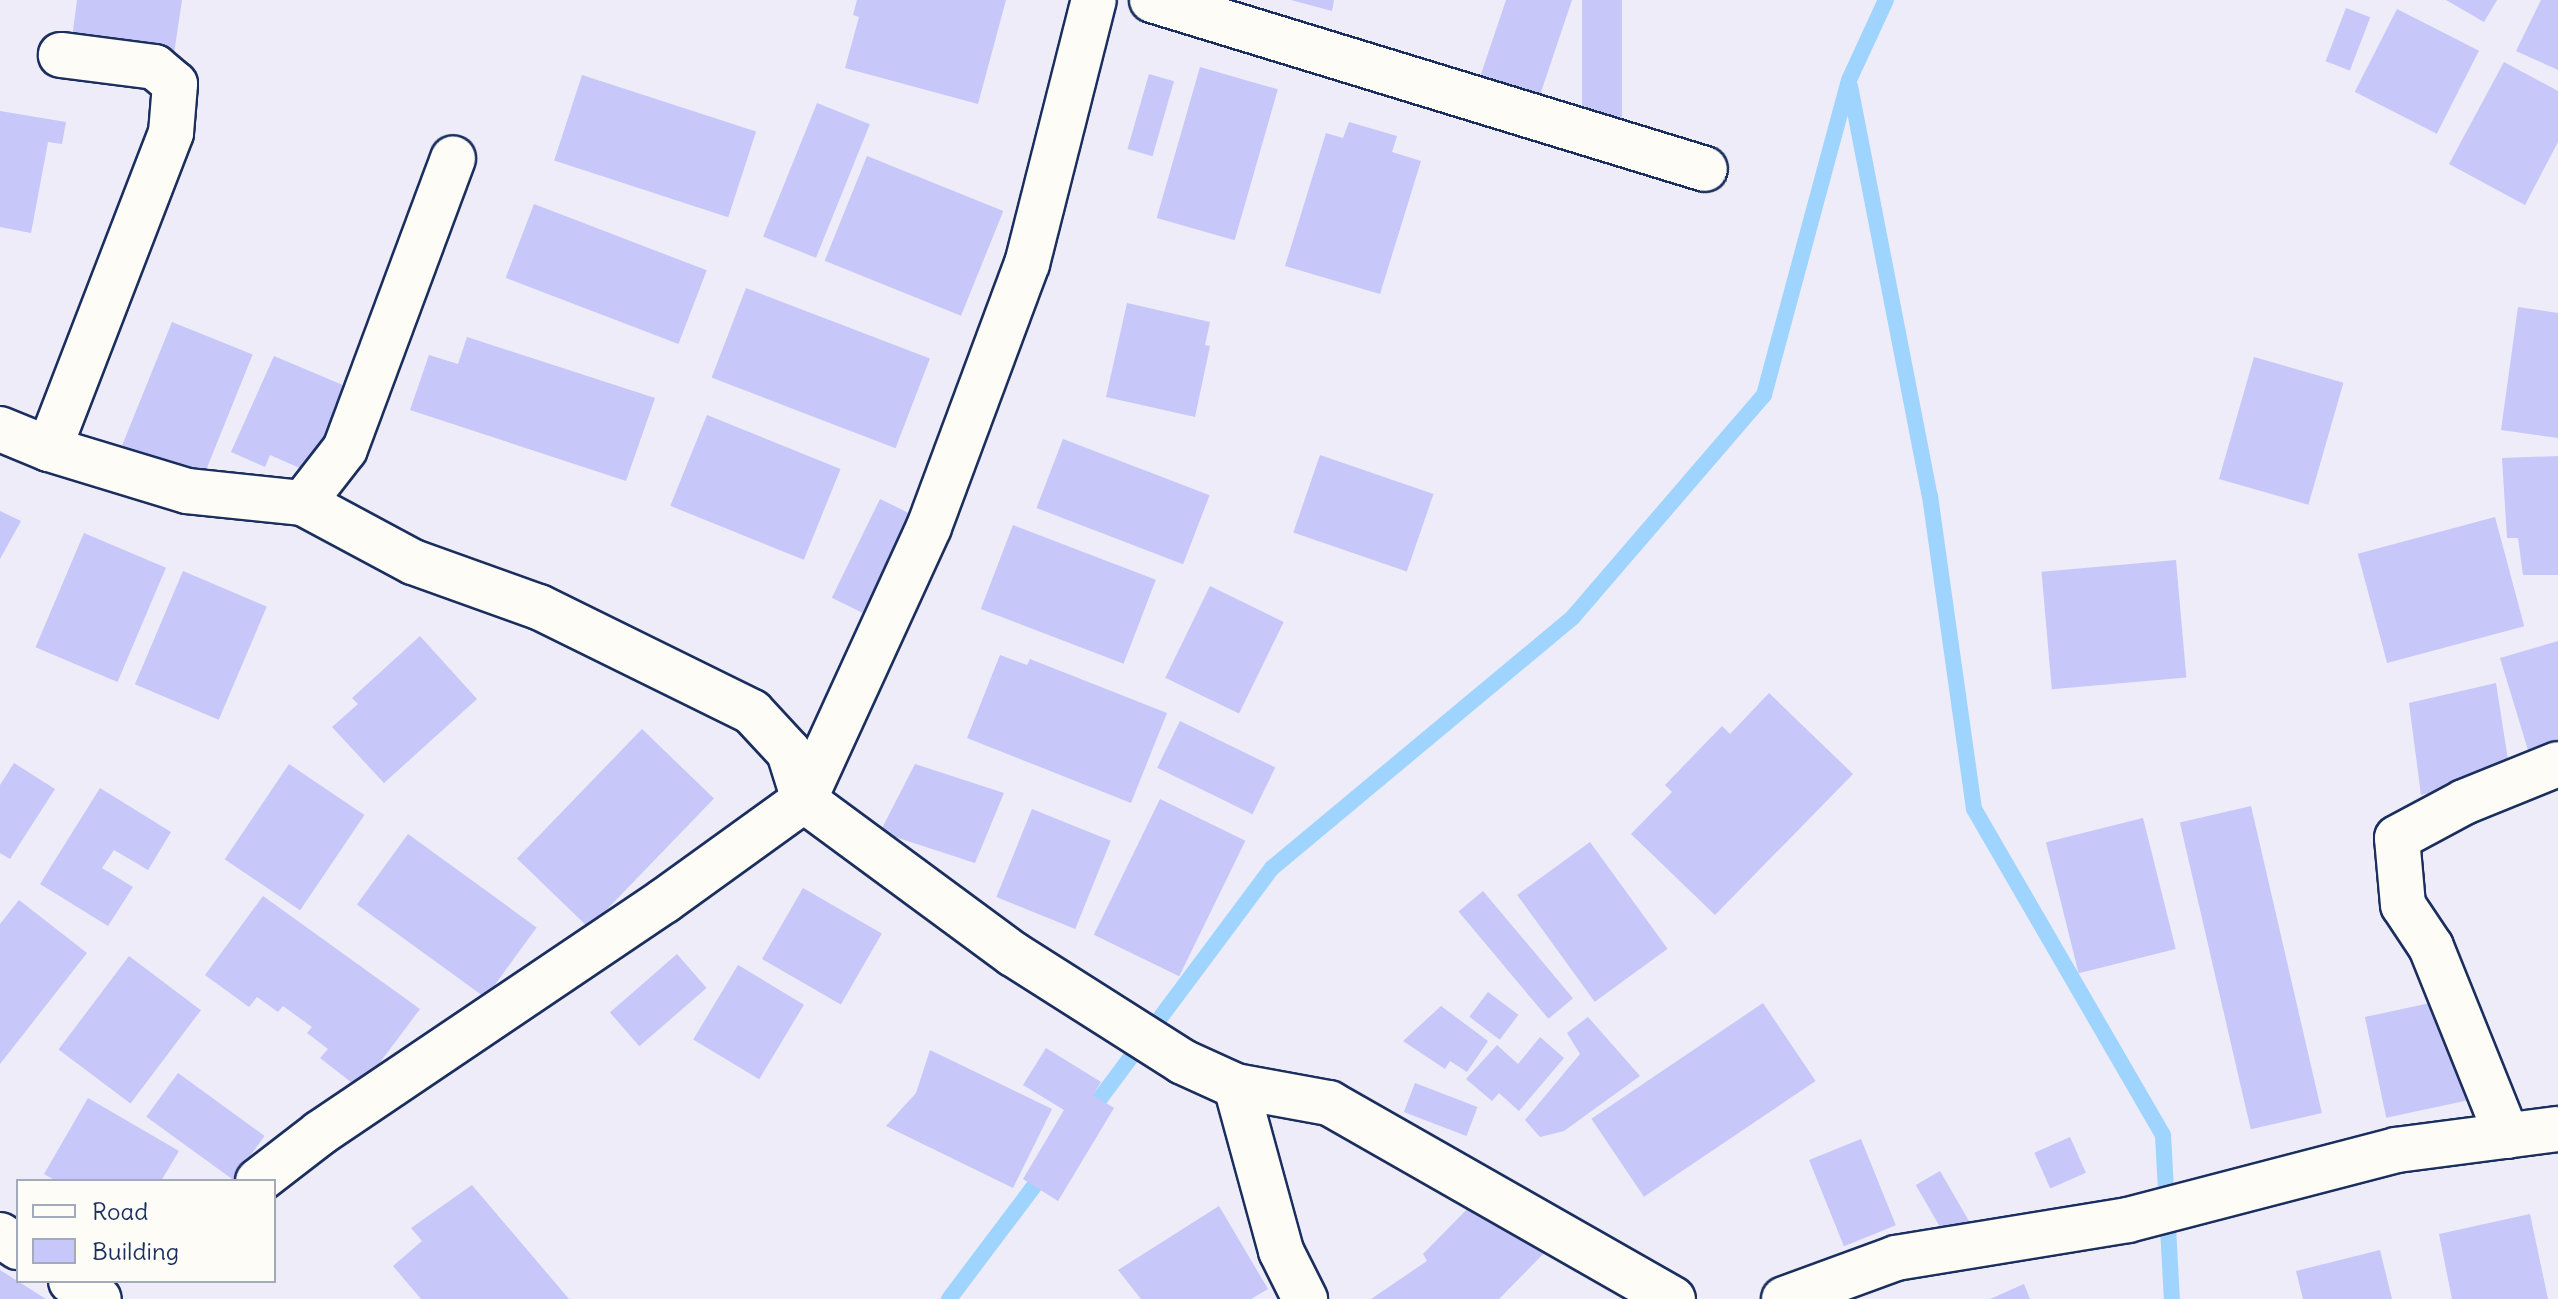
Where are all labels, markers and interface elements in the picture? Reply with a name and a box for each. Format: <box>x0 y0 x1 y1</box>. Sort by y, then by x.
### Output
legend <box>16 1179 276 1283</box>
text: Road <box>92 1196 148 1226</box>
text: Building <box>92 1236 179 1266</box>

